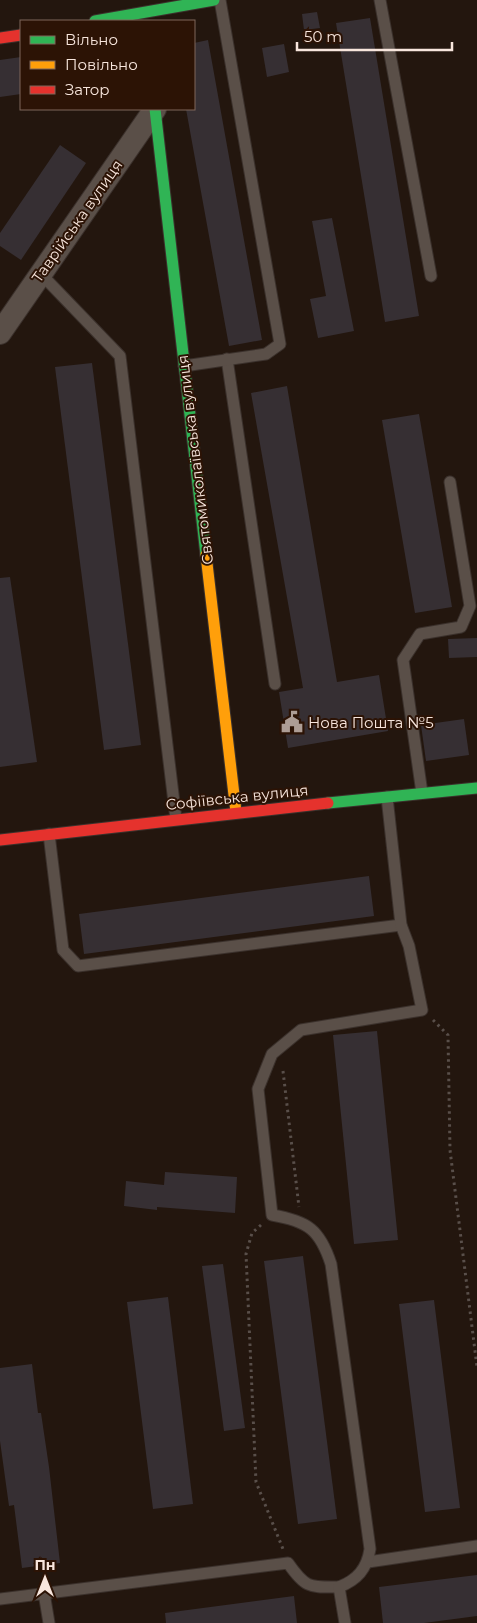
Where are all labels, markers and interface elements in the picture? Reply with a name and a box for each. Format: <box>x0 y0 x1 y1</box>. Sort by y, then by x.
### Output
legend <box>20 20 195 110</box>
scale bar <box>297 20 452 52</box>
text: 50 m <box>304 27 342 46</box>
text: Вільно <box>65 30 118 49</box>
text: Повільно <box>65 55 138 74</box>
text: Затор <box>65 80 110 99</box>
street label: Таврійська вулиця <box>28 156 126 286</box>
street label: Святомиколаївська вулиця <box>173 354 217 566</box>
public building icon: Нова Пошта №5 <box>279 709 305 735</box>
place label: Нова Пошта №5 <box>308 713 434 732</box>
street label: Софіївська вулиця <box>165 780 309 814</box>
north arrow <box>20 1553 70 1603</box>
text: Пн <box>34 1556 56 1574</box>

